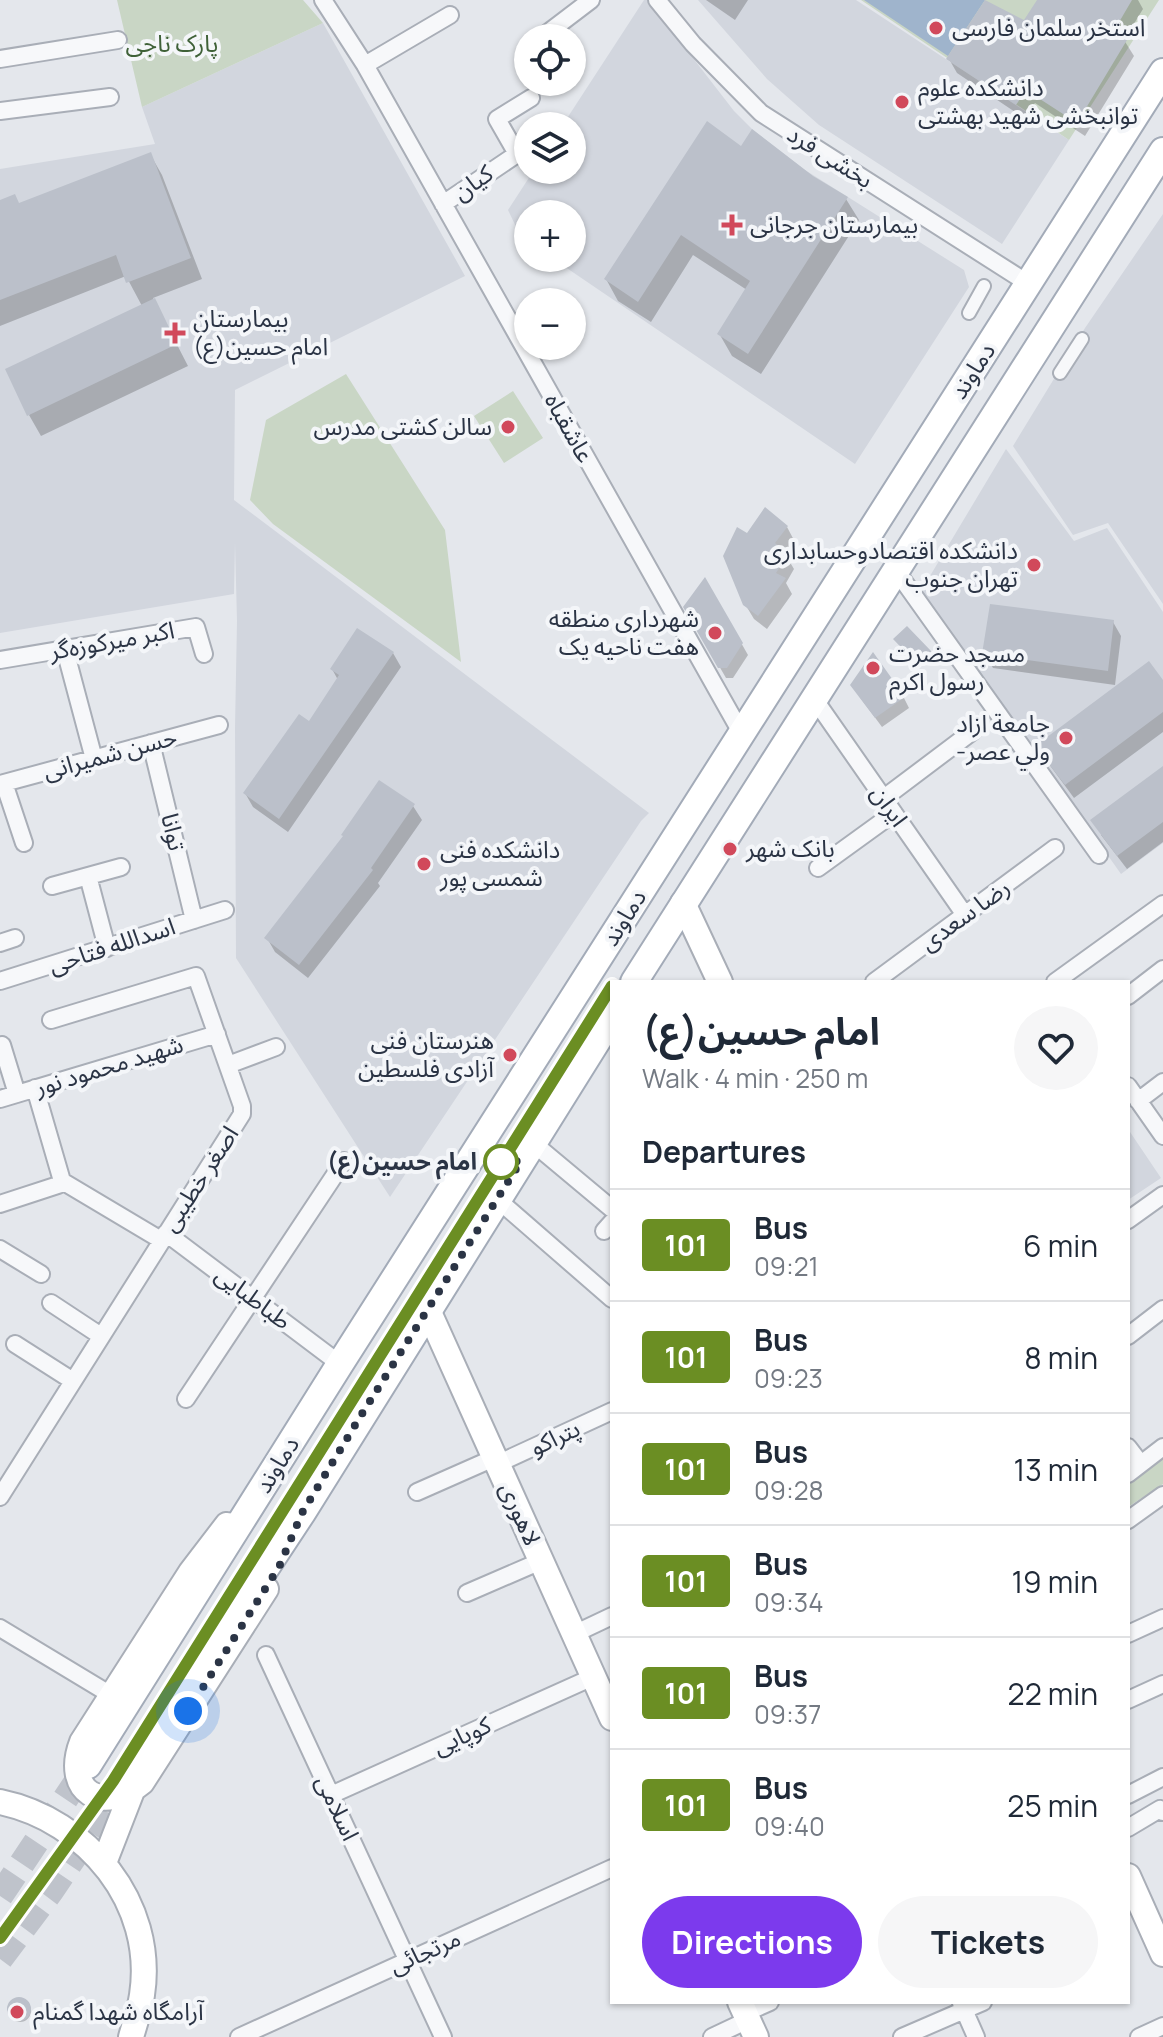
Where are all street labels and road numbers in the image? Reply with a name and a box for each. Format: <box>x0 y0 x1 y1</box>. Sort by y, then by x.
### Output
street label: بخشی فرد <box>782 116 880 195</box>
street label: کیان <box>445 155 500 207</box>
street label: دماوند <box>941 336 1002 405</box>
street label: عاشقباه <box>538 387 603 468</box>
street label: اکبر میرکوزه‌گر <box>46 612 177 667</box>
street label: حسن شمیرانی <box>39 719 180 786</box>
street label: ایران <box>864 778 916 833</box>
street label: توانا <box>154 810 195 854</box>
street label: رضا سعدی <box>912 870 1016 958</box>
street label: دماوند <box>593 883 653 952</box>
street label: اسدالله فتاحی <box>44 909 179 981</box>
street label: شهید محمود نور <box>29 1026 187 1103</box>
street label: اصغر خطیبی <box>152 1119 245 1238</box>
street label: طباطبایی <box>209 1257 299 1336</box>
street label: پتراکو <box>524 1411 585 1463</box>
street label: دماوند <box>246 1430 306 1499</box>
street label: لاهوری <box>493 1476 550 1550</box>
street label: کوپایی <box>427 1707 497 1762</box>
street label: اسلامی <box>309 1769 368 1846</box>
street label: مرتجائی <box>383 1920 465 1981</box>

